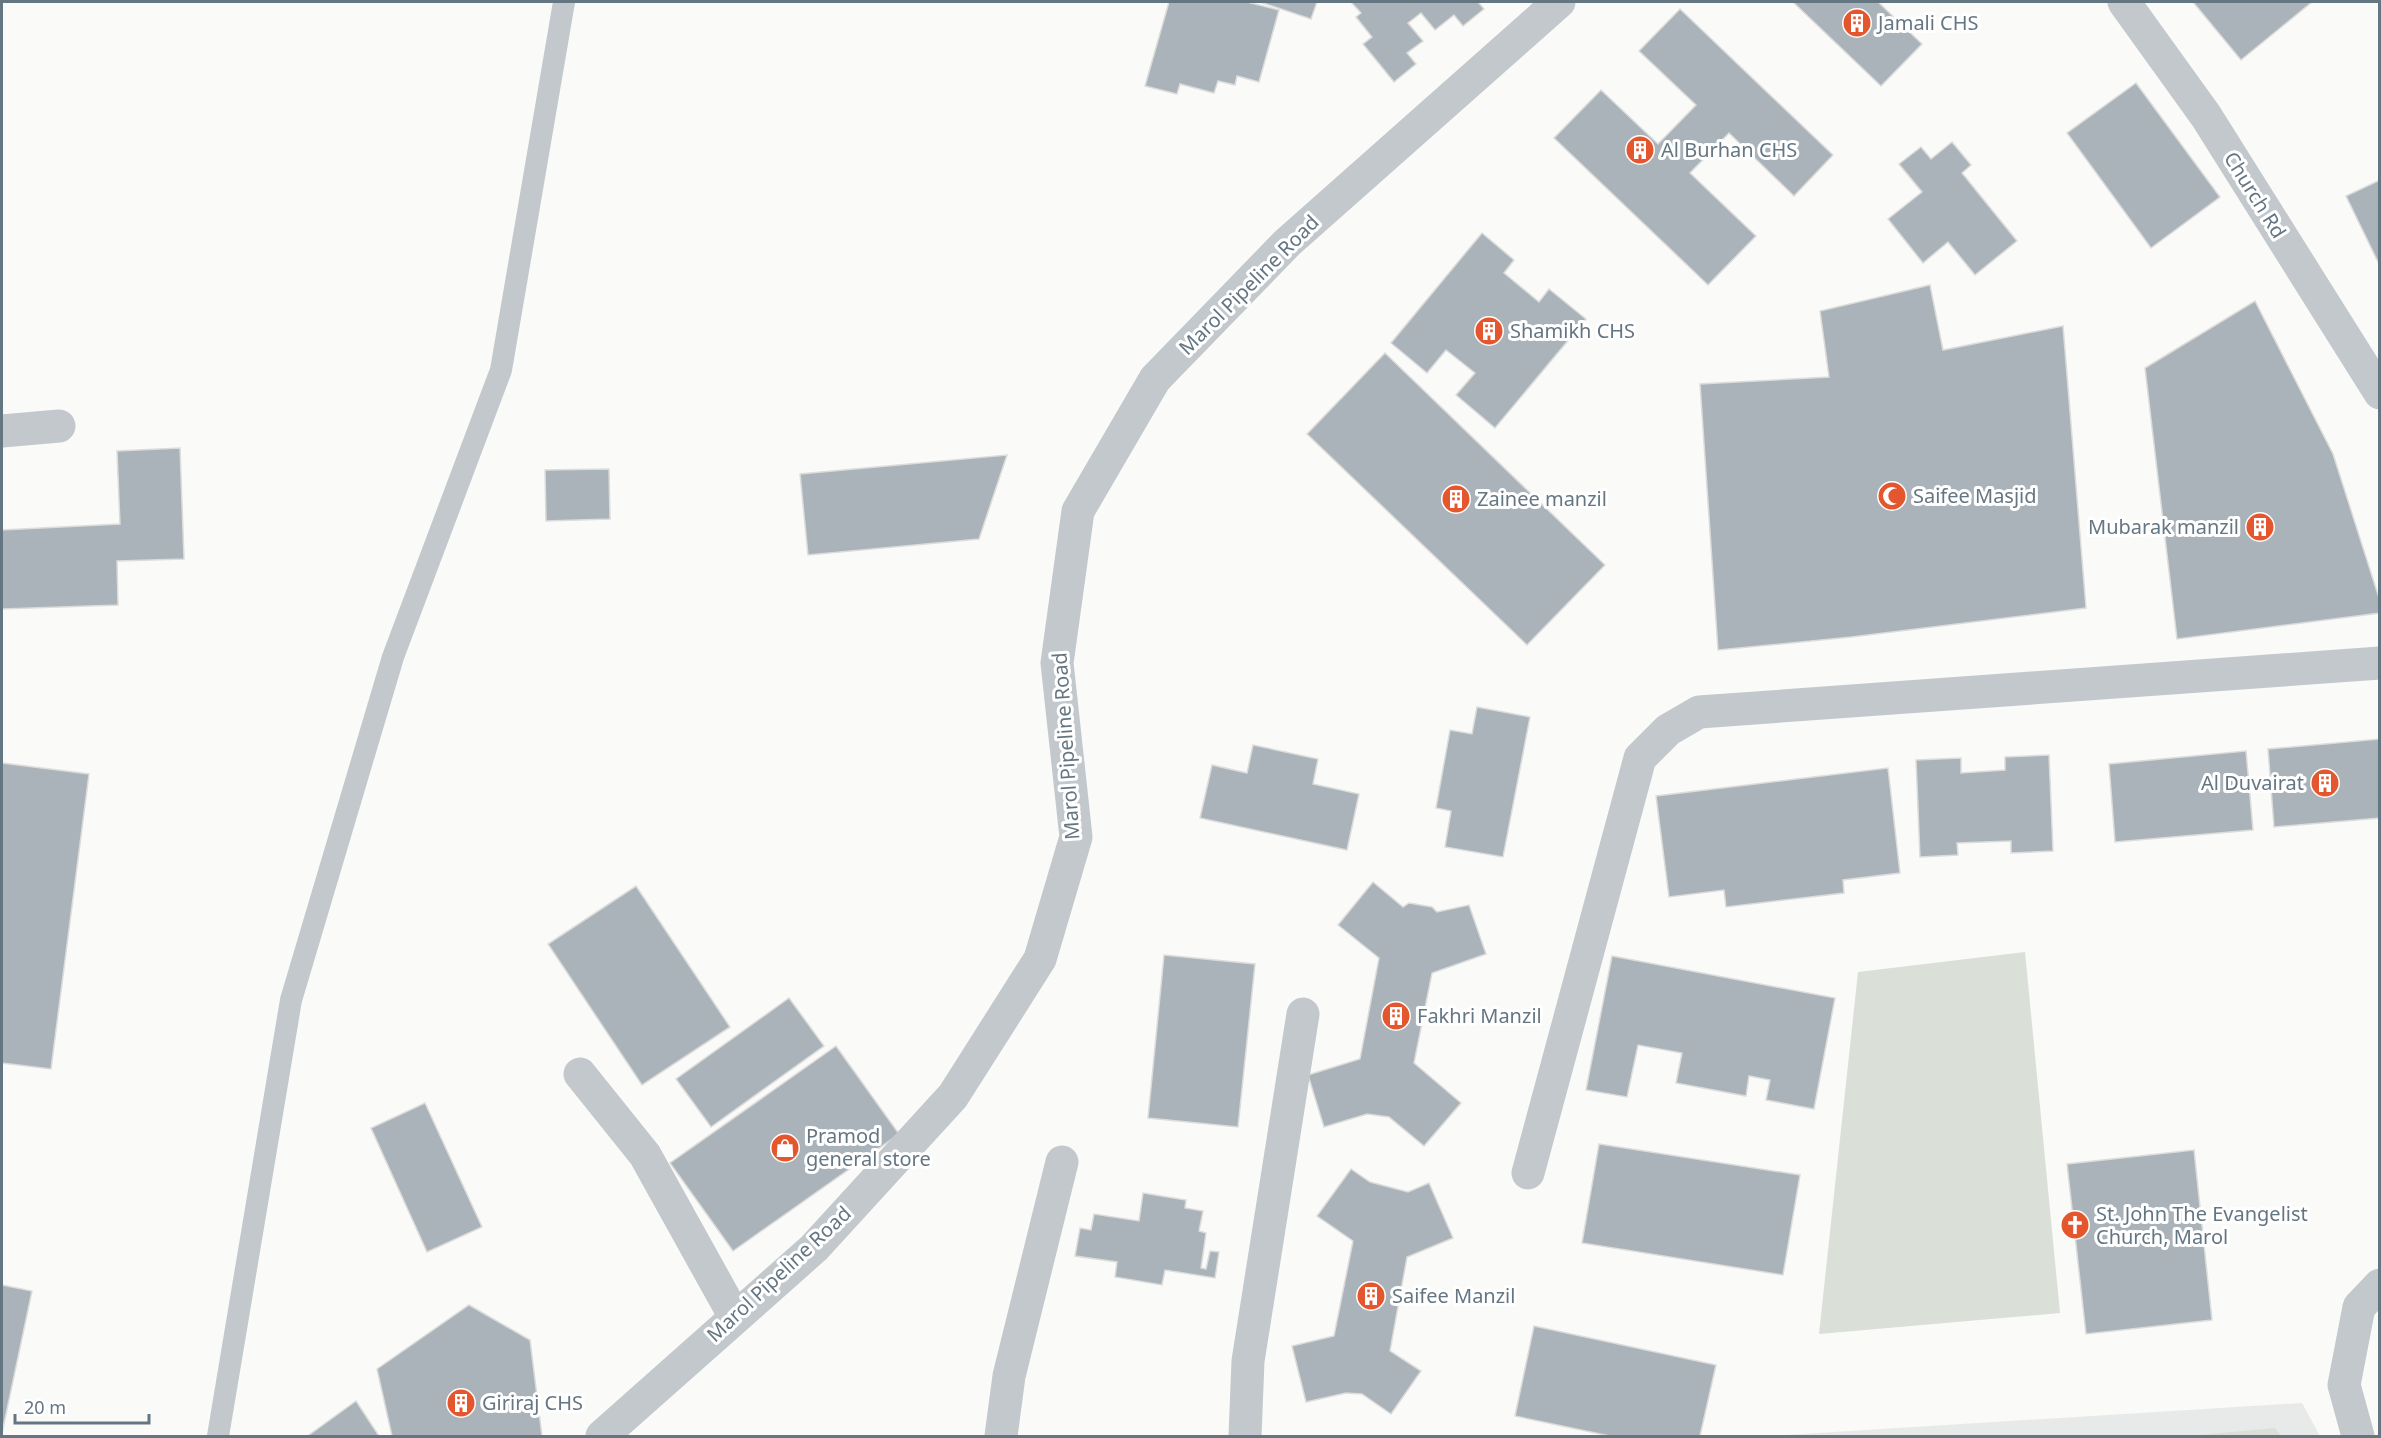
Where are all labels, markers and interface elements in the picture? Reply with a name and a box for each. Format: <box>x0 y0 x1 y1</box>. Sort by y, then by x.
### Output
building icon: Jamali CHS <box>1841 7 1873 39</box>
place label: Jamali CHS <box>1876 9 1979 36</box>
building icon: Al Burhan CHS <box>1624 134 1656 166</box>
place label: Al Burhan CHS <box>1661 136 1797 163</box>
street label: Church Rd <box>2218 146 2293 243</box>
street label: Marol Pipeline Road <box>1173 209 1325 361</box>
building icon: Shamikh CHS <box>1473 315 1505 347</box>
place label: Shamikh CHS <box>1510 317 1635 344</box>
mosque icon: Saifee Masjid <box>1876 480 1908 512</box>
place label: Saifee Masjid <box>1913 482 2037 509</box>
building icon: Zainee manzil <box>1440 483 1472 515</box>
place label: Zainee manzil <box>1477 485 1607 512</box>
building icon: Mubarak manzil <box>2244 511 2276 543</box>
place label: Mubarak manzil <box>2088 513 2239 540</box>
street label: Marol Pipeline Road <box>1045 651 1086 841</box>
building icon: Al Duvairat <box>2309 767 2341 799</box>
place label: Al Duvairat <box>2201 769 2304 796</box>
building icon: Fakhri Manzil <box>1380 1000 1412 1032</box>
place label: Fakhri Manzil <box>1417 1002 1542 1029</box>
place label: Pramod general store <box>806 1122 931 1172</box>
shop icon: Pramod general store <box>769 1132 801 1164</box>
street label: Marol Pipeline Road <box>701 1200 857 1348</box>
place label: St. John The Evangelist Church, Marol <box>2096 1200 2308 1250</box>
church icon: St. John The Evangelist Church, Marol <box>2059 1209 2091 1241</box>
building icon: Saifee Manzil <box>1355 1280 1387 1312</box>
place label: Saifee Manzil <box>1392 1282 1515 1309</box>
scale bar <box>15 1387 148 1425</box>
building icon: Giriraj CHS <box>445 1387 477 1419</box>
place label: Giriraj CHS <box>482 1389 583 1416</box>
text: 20 m <box>24 1395 66 1419</box>

